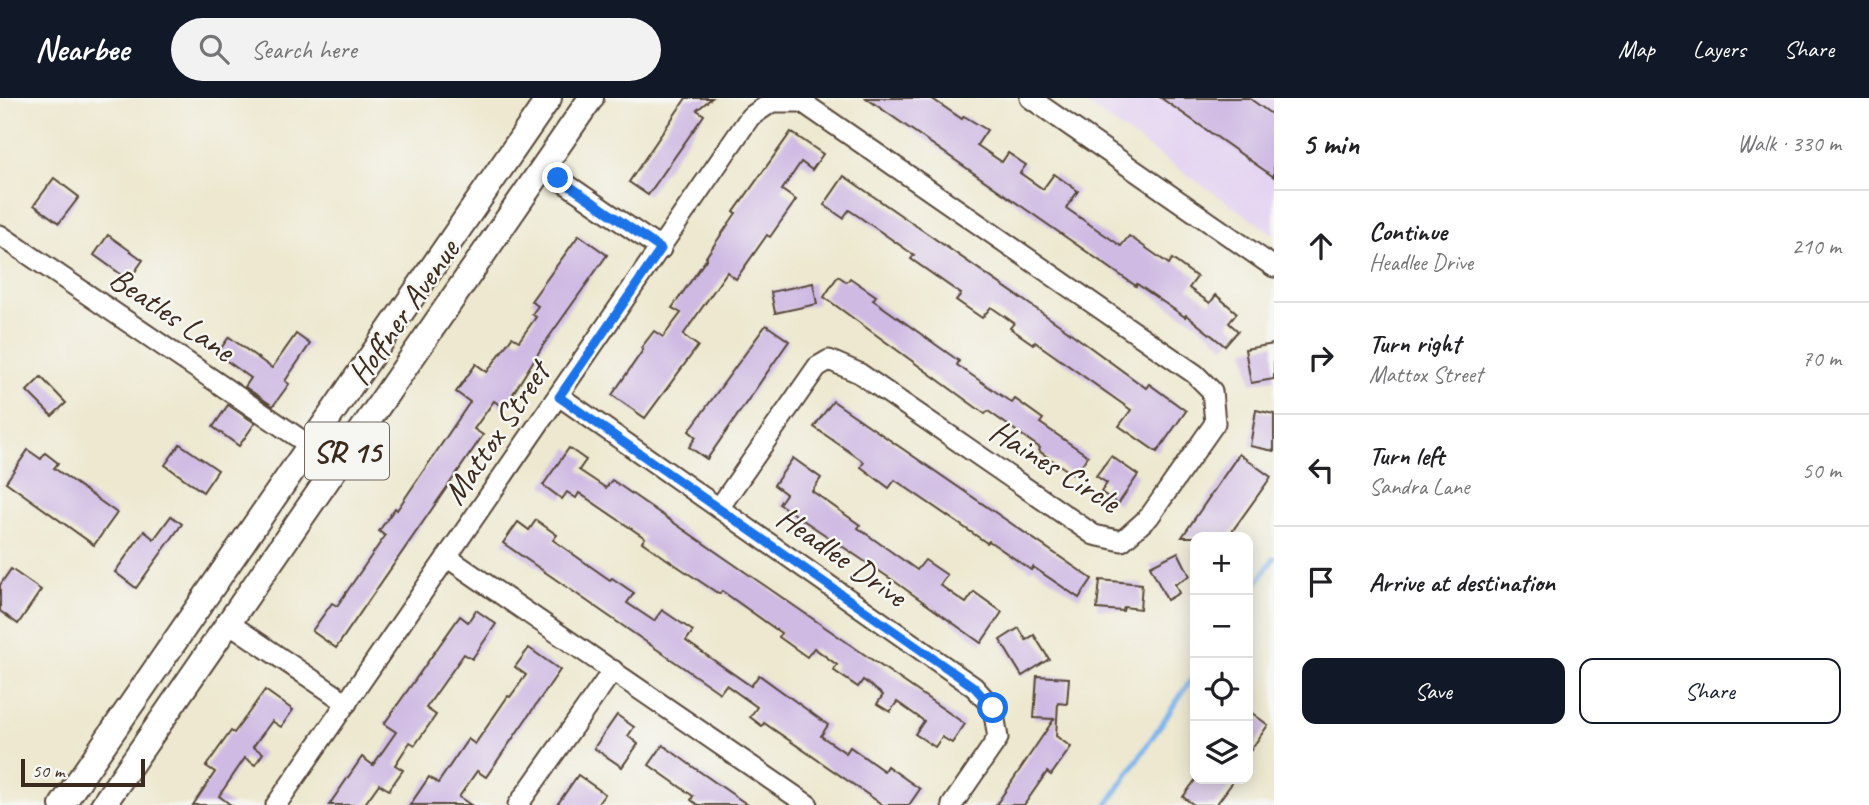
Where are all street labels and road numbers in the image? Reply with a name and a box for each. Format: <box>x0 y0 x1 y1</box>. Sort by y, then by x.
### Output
street label: Hoffner Avenue <box>338 229 470 393</box>
street label: Beatles Lane <box>102 257 244 372</box>
street label: Mattox Street <box>433 350 561 512</box>
street label: Haines Circle <box>982 410 1130 524</box>
road number: SR 15 <box>305 422 389 480</box>
street label: Headlee Drive <box>769 496 917 617</box>

